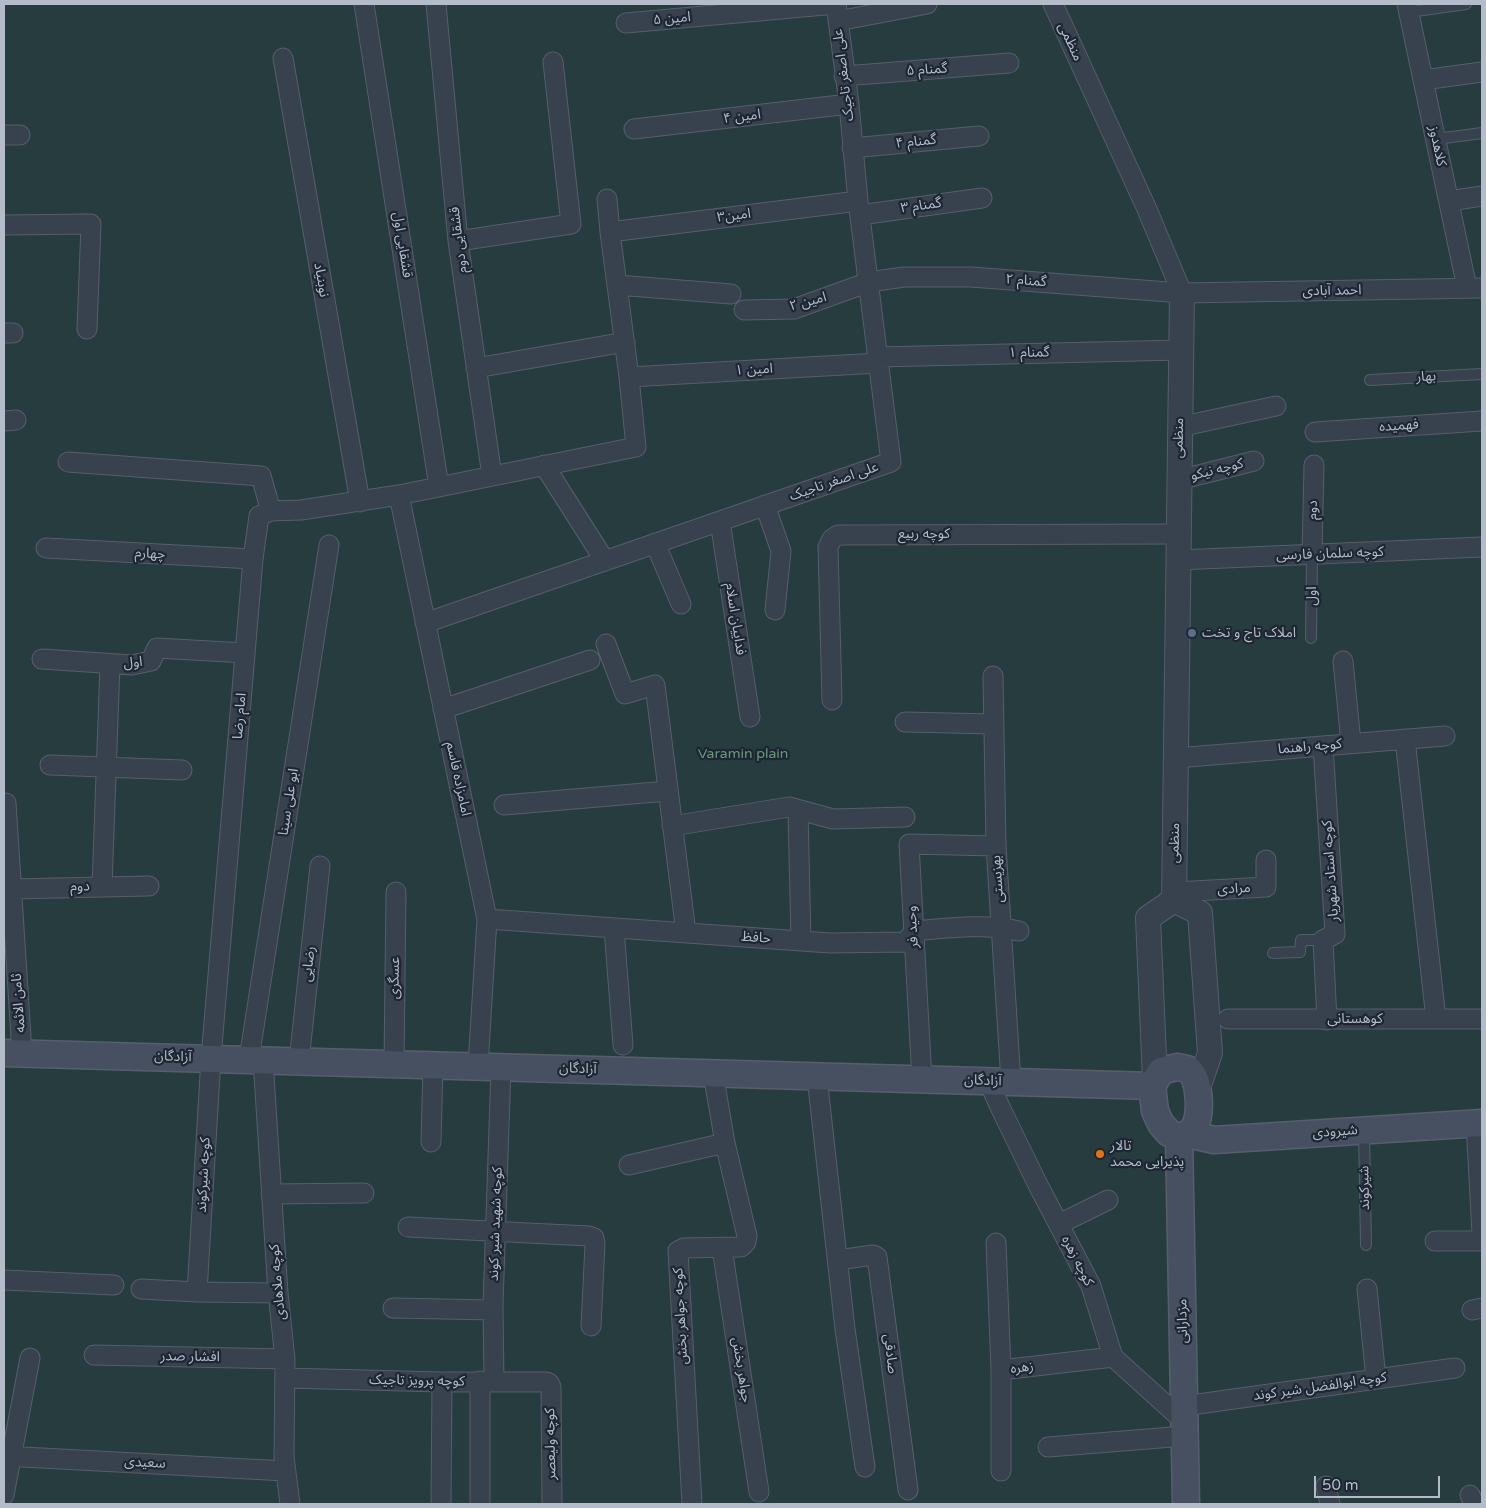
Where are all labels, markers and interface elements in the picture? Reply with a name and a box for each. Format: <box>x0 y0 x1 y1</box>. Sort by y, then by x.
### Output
street label: امین ۵ <box>652 9 692 29</box>
street label: منظمی <box>1054 20 1086 64</box>
street label: علی اصغر تاجیک <box>830 28 858 122</box>
street label: گمنام ۵ <box>906 60 948 80</box>
street label: امین ۴ <box>722 106 762 128</box>
street label: کلاهدوز <box>1425 124 1449 168</box>
street label: گمنام ۴ <box>895 131 937 153</box>
street label: گمنام ۳ <box>899 195 943 217</box>
street label: قشقایی دوم <box>447 206 471 274</box>
street label: امین۳ <box>716 206 752 226</box>
street label: قشقایی اول <box>388 211 416 279</box>
street label: نوبنیاد <box>310 261 332 299</box>
street label: گمنام ۲ <box>1005 271 1047 291</box>
street label: احمد آبادی <box>1302 282 1362 300</box>
street label: امین ۲ <box>788 289 828 315</box>
street label: گمنام ۱ <box>1008 344 1050 362</box>
street label: امین ۱ <box>735 361 773 379</box>
street label: بهار <box>1416 368 1436 386</box>
street label: فهمیده <box>1379 416 1419 436</box>
street label: منظمی <box>1170 418 1188 458</box>
street label: کوچه نیکو <box>1189 455 1245 485</box>
street label: علی اصغر تاجیک <box>787 459 881 505</box>
street label: دوم <box>1304 500 1322 520</box>
street label: کوچه ربیع <box>898 526 950 542</box>
street label: کوچه سلمان فارسی <box>1276 544 1384 564</box>
street label: چهارم <box>134 545 166 563</box>
street label: فداییان اسلام <box>721 582 749 656</box>
street label: اول <box>1304 586 1320 606</box>
place label: املاک تاج و تخت <box>1202 625 1296 641</box>
marker: املاک تاج و تخت <box>1186 627 1198 639</box>
street label: اول <box>123 654 143 672</box>
street label: امام رضا <box>230 692 250 740</box>
street label: کوچه راهنما <box>1277 736 1343 758</box>
street label: امامزاده قاسم <box>442 740 474 818</box>
park label: Varamin plain <box>698 746 788 762</box>
street label: ابو علی سینا <box>275 767 303 837</box>
street label: کوچه استاد شهریار <box>1319 820 1343 922</box>
street label: منظمی <box>1166 823 1184 863</box>
street label: بهزیستی <box>988 855 1008 903</box>
street label: دوم <box>70 878 90 896</box>
street label: مرادی <box>1217 880 1251 898</box>
street label: وحید فر <box>903 905 923 949</box>
street label: حافظ <box>740 929 772 947</box>
street label: رضایی <box>299 945 319 983</box>
street label: عسگری <box>386 957 404 999</box>
street label: ثامن الائمه <box>9 973 29 1033</box>
street label: کوهستانی <box>1327 1011 1383 1027</box>
street label: آزادگان <box>154 1048 192 1066</box>
street label: آزادگان <box>559 1060 597 1078</box>
street label: آزادگان <box>964 1072 1002 1090</box>
street label: شیرودی <box>1312 1122 1358 1142</box>
street label: کوچه شیرکوند <box>194 1137 214 1213</box>
place label: تالار پذیرایی محمد <box>1110 1138 1184 1170</box>
marker: تالار پذیرایی محمد <box>1094 1148 1106 1160</box>
street label: شیرکوند <box>1356 1165 1374 1211</box>
street label: کوچه شهید شیر کوند <box>486 1167 506 1281</box>
street label: کوچه زهره <box>1057 1233 1097 1289</box>
street label: کوچه ملاهادی <box>266 1243 290 1321</box>
street label: کوچه جواهر بخش <box>670 1267 692 1365</box>
street label: مزدارانی <box>1174 1299 1192 1343</box>
street label: صادقی <box>879 1333 901 1375</box>
street label: جواهر بخش <box>728 1336 754 1404</box>
street label: افشار صدر <box>160 1348 220 1366</box>
street label: زهره <box>1009 1358 1035 1378</box>
street label: کوچه ابوالفضل شیر کوند <box>1252 1369 1388 1405</box>
street label: کوچه پرویز تاجیک <box>369 1372 465 1390</box>
street label: کوچه ولیعصر <box>542 1408 560 1480</box>
street label: سعیدی <box>124 1454 166 1472</box>
scale bar <box>1316 1466 1442 1498</box>
text: 50 m <box>1322 1476 1359 1494</box>

